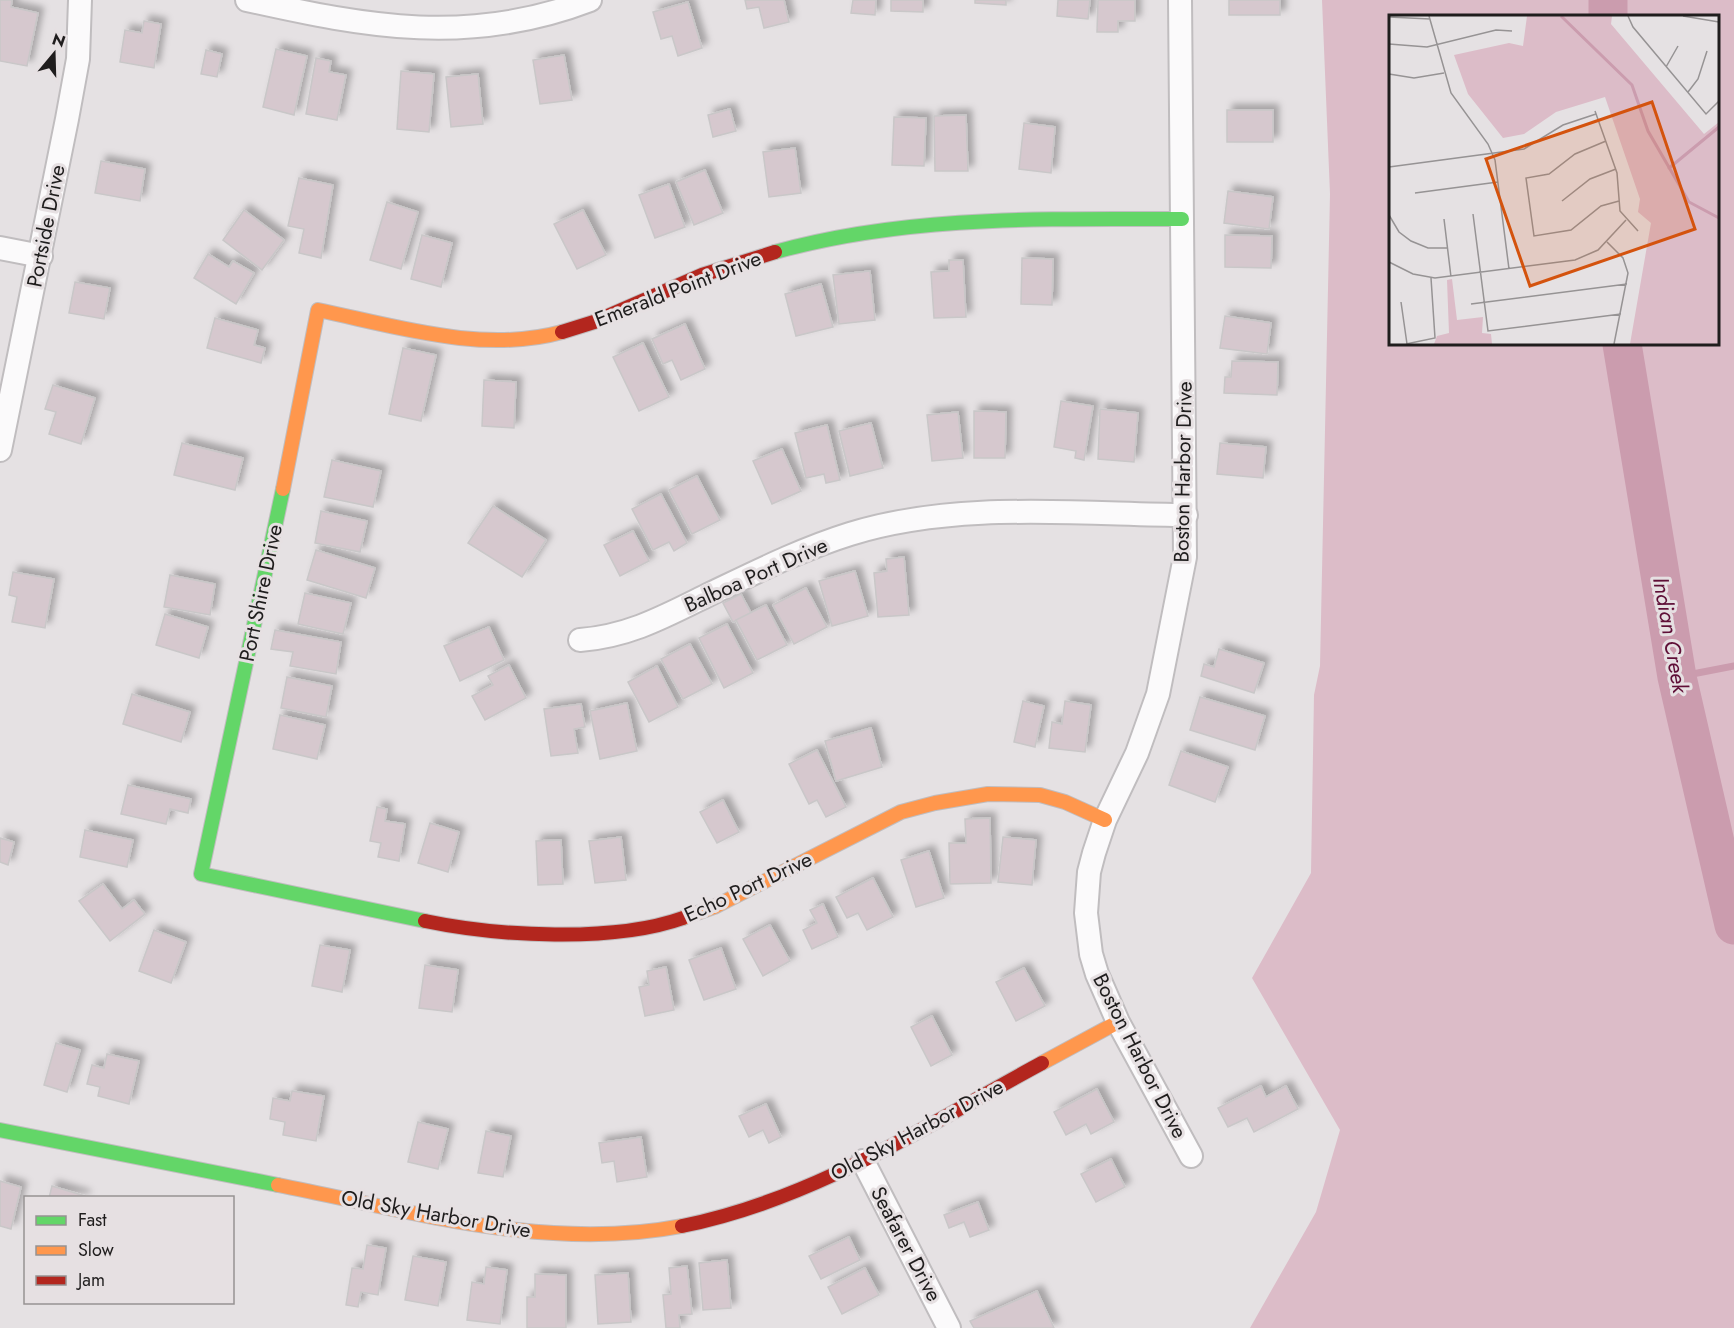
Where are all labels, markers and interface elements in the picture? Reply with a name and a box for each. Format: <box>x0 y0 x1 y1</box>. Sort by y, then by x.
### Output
inset map <box>1389 15 1719 345</box>
north arrow <box>24 24 84 84</box>
text: N <box>49 27 68 53</box>
street label: Portside Drive <box>19 162 73 290</box>
street label: Emerald Point Drive <box>590 243 766 335</box>
street label: Boston Harbor Drive <box>1166 381 1200 563</box>
street label: Port Shire Drive <box>232 521 290 664</box>
street label: Balboa Port Drive <box>680 530 833 620</box>
water label: Indian Creek <box>1645 575 1697 697</box>
street label: Echo Port Drive <box>679 844 817 930</box>
street label: Boston Harbor Drive <box>1085 968 1195 1144</box>
street label: Old Sky Harbor Drive <box>825 1072 1009 1188</box>
street label: Seafarer Drive <box>863 1181 949 1307</box>
street label: Old Sky Harbor Drive <box>339 1183 533 1245</box>
legend <box>24 1196 234 1304</box>
text: Fast <box>78 1207 107 1233</box>
text: Slow <box>78 1237 115 1263</box>
text: Jam <box>76 1267 105 1293</box>

